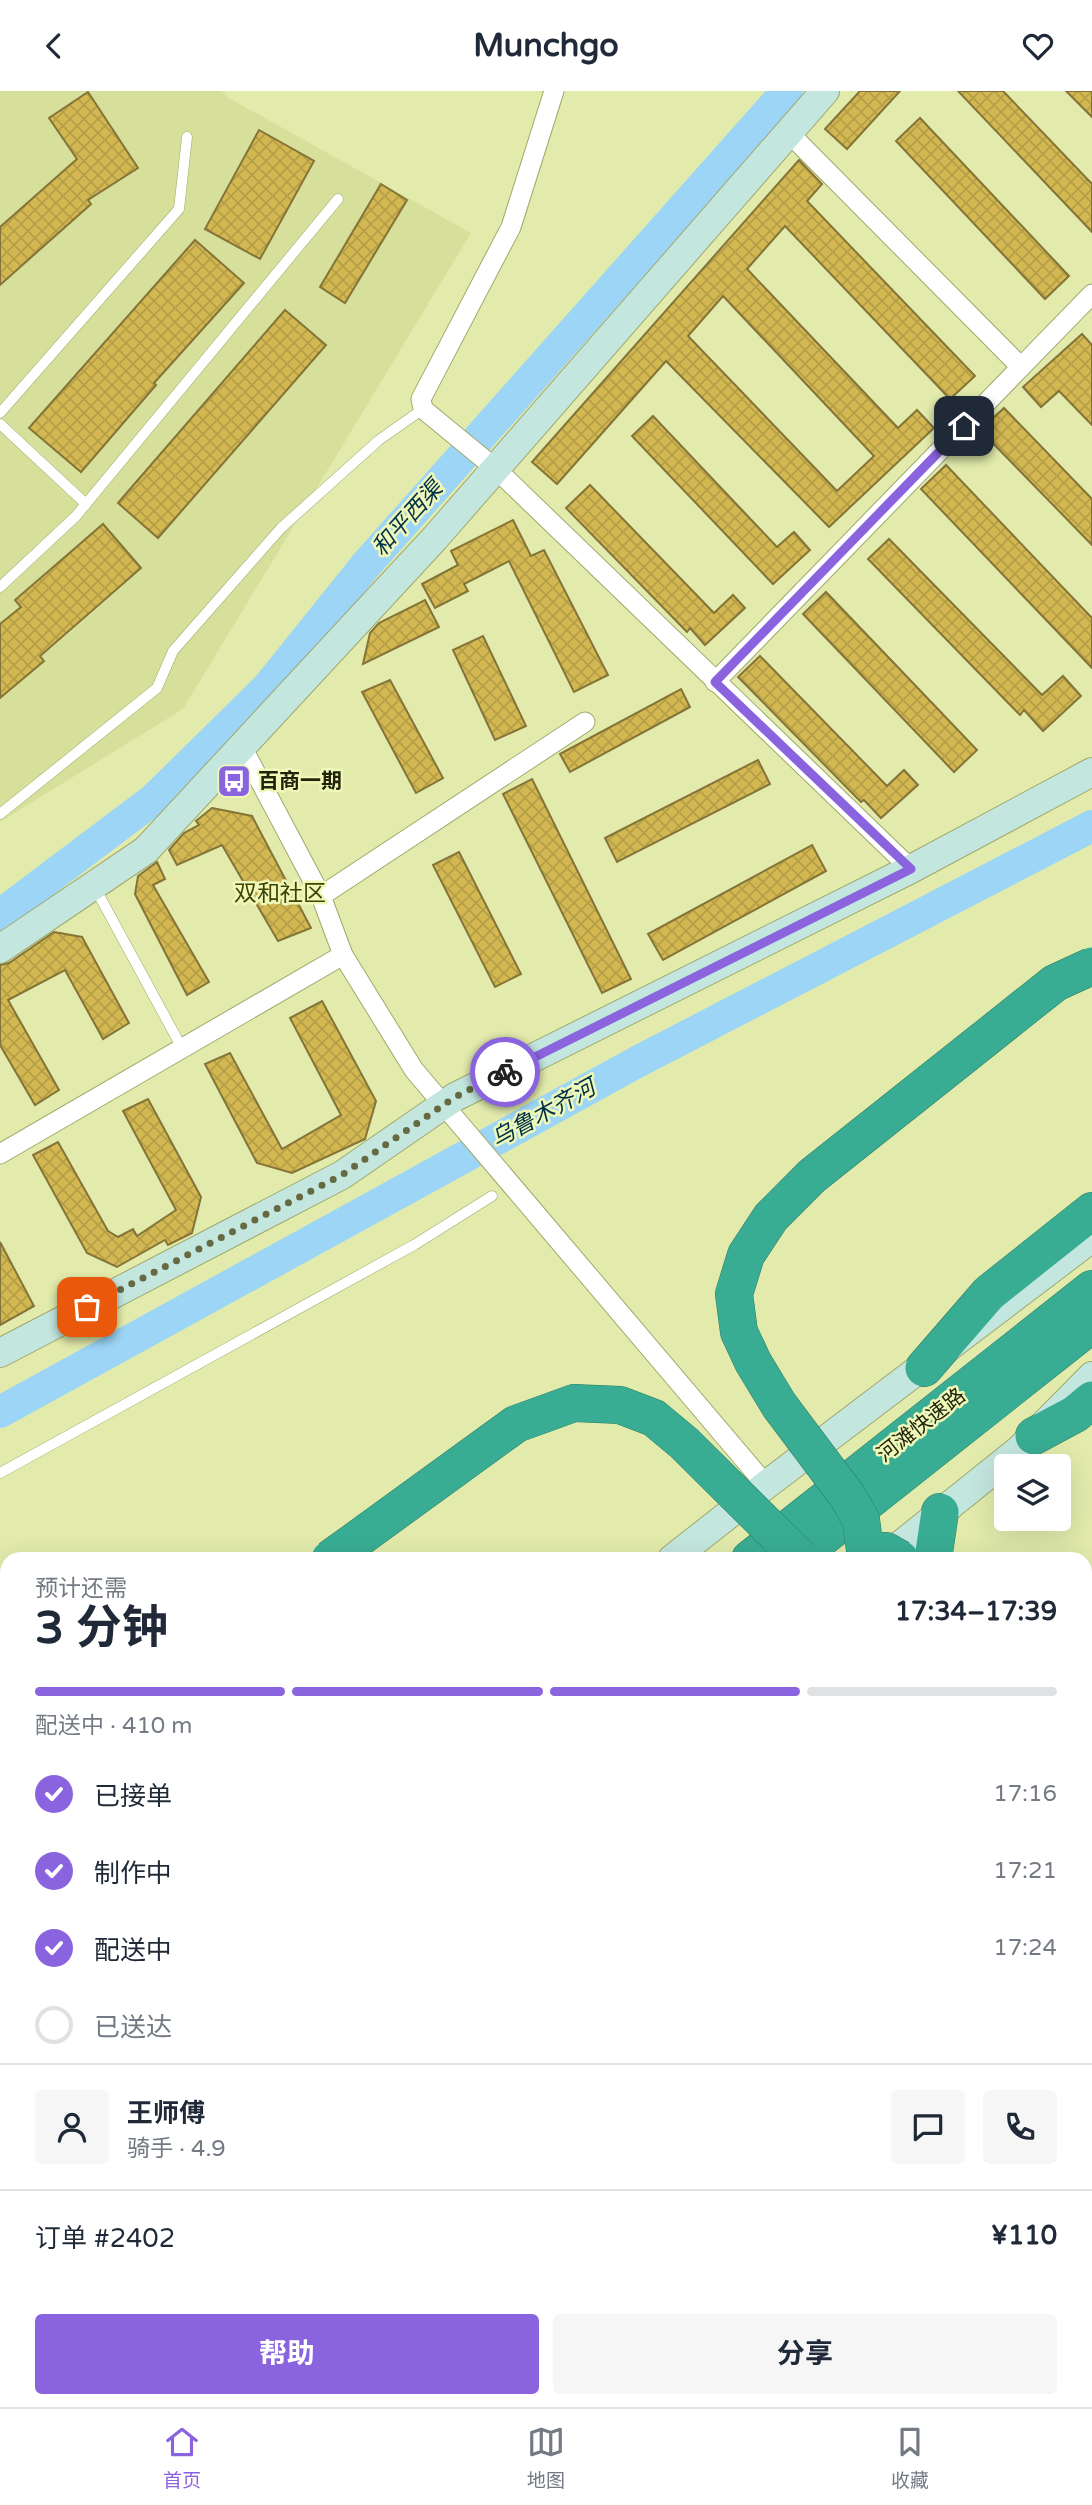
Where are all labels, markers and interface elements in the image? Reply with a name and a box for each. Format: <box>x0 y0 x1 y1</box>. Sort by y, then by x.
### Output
icon: back <box>35 27 73 65</box>
text: Munchgo <box>473 27 619 65</box>
icon: heart <box>1019 27 1057 65</box>
pin <box>934 396 994 456</box>
icon: home <box>945 407 983 445</box>
water label: 和平西渠 <box>367 473 451 562</box>
bus stop icon: 百商一期 <box>215 762 253 800</box>
place label: 百商一期 <box>258 769 342 794</box>
district label: 双和社区 <box>234 880 326 908</box>
courier <box>470 1037 540 1107</box>
icon: bike <box>486 1053 524 1091</box>
water label: 乌鲁木齐河 <box>486 1072 604 1154</box>
pin <box>57 1277 117 1337</box>
icon: bag <box>68 1288 106 1326</box>
street label: 河滩快速路 <box>872 1383 970 1468</box>
map controls <box>994 1454 1071 1531</box>
button: layers <box>994 1454 1071 1531</box>
text: 预计还需 <box>35 1575 127 1603</box>
text: 17:34–17:39 <box>895 1596 1057 1627</box>
text: 3 分钟 <box>35 1601 168 1656</box>
text: 配送中 · 410 m <box>35 1712 192 1740</box>
icon: check <box>35 1775 73 1813</box>
text: 17:16 <box>993 1780 1057 1808</box>
text: 已接单 <box>94 1781 172 1812</box>
icon: check <box>35 1852 73 1890</box>
text: 17:21 <box>993 1857 1057 1885</box>
text: 制作中 <box>94 1858 172 1889</box>
icon: check <box>35 1929 73 1967</box>
text: 17:24 <box>993 1934 1057 1962</box>
text: 配送中 <box>94 1935 172 1966</box>
text: 已送达 <box>94 2012 172 2043</box>
button: person <box>35 2090 109 2164</box>
button: chat <box>891 2090 965 2164</box>
button: phone <box>983 2090 1057 2164</box>
text: 王师傅 <box>127 2098 205 2129</box>
text: 骑手 · 4.9 <box>127 2135 226 2163</box>
text: ¥110 <box>991 2220 1057 2251</box>
text: 订单 #2402 <box>35 2223 175 2254</box>
button: 帮助 <box>35 2314 539 2394</box>
button: 分享 <box>553 2314 1057 2394</box>
tab: 首页 <box>163 2423 201 2492</box>
tab: 地图 <box>527 2423 565 2492</box>
tab: 收藏 <box>891 2423 929 2492</box>

